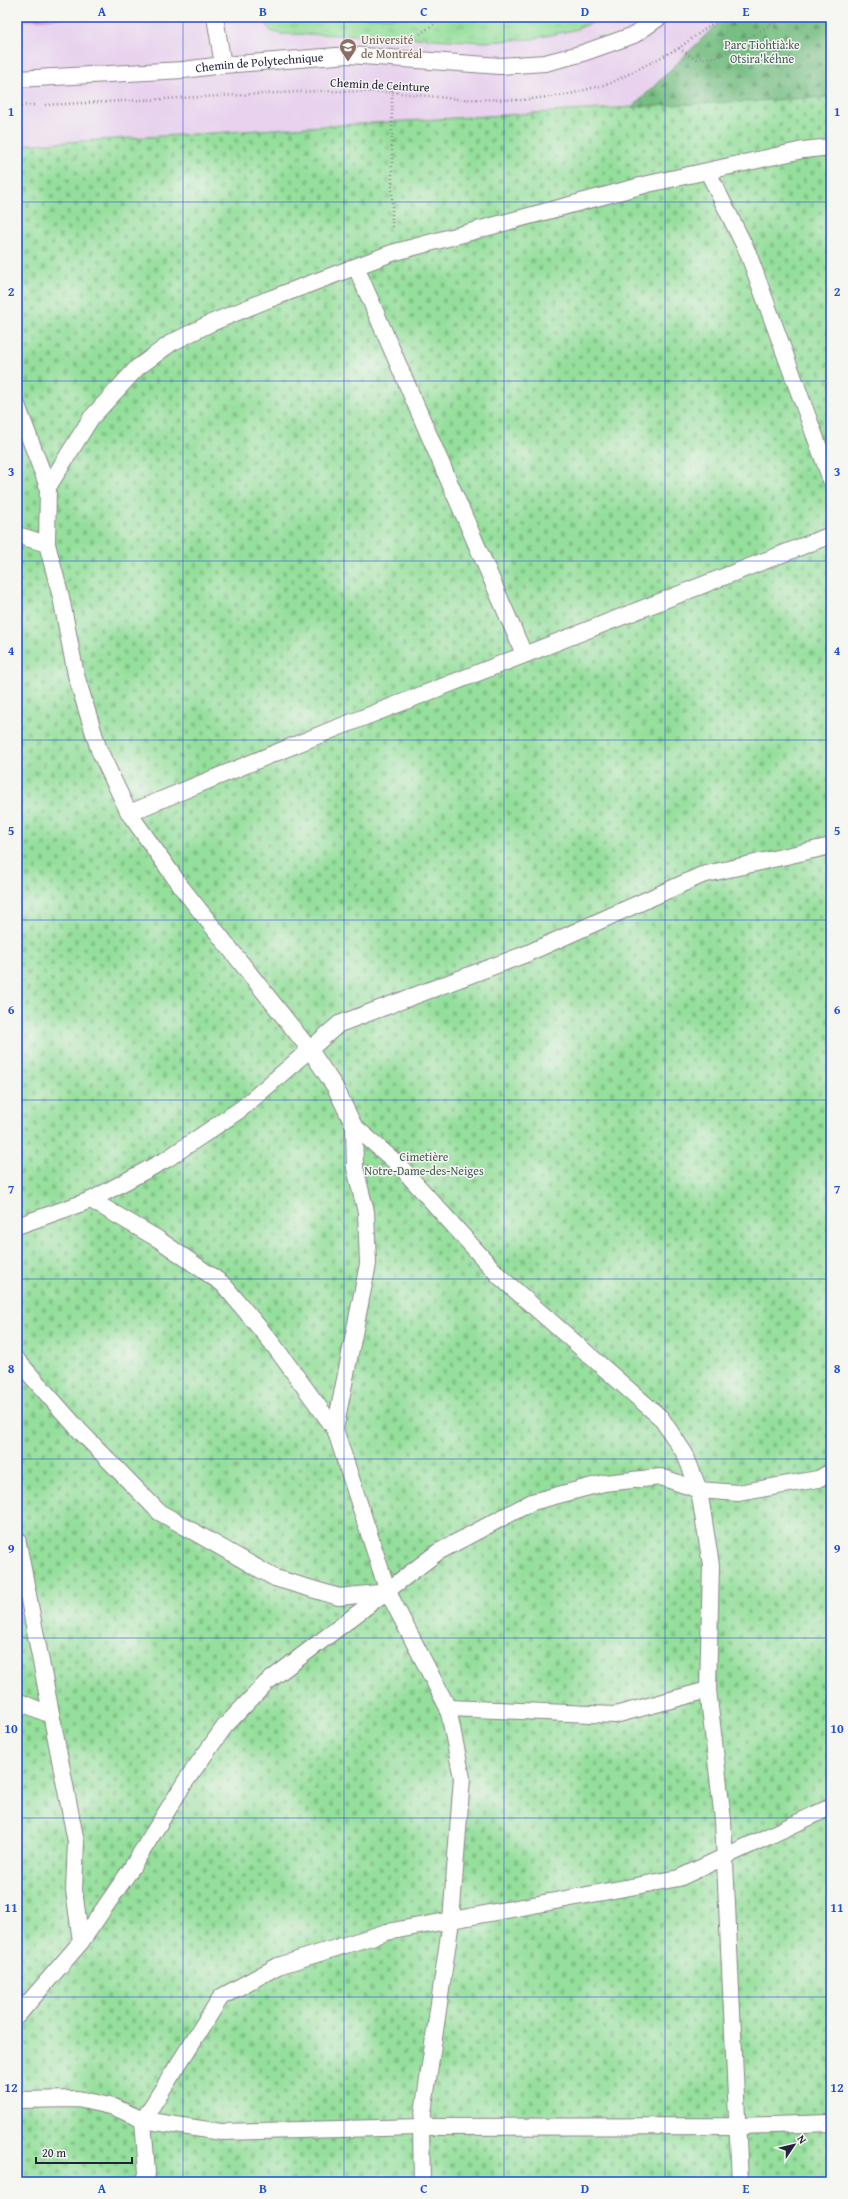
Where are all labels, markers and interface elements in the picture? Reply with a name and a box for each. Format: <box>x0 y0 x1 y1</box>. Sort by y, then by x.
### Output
text: A <box>98 2 107 21</box>
text: B <box>259 2 267 21</box>
text: C <box>420 2 428 21</box>
text: D <box>581 2 589 21</box>
text: E <box>743 2 750 21</box>
place label: Université de Montréal <box>361 31 423 62</box>
park label: Parc Tiohtià:ke Otsira'kéhne <box>724 36 800 67</box>
school or university icon: Université de Montréal <box>338 37 358 62</box>
street label: Chemin de Polytechnique <box>194 48 324 76</box>
street label: Chemin de Ceinture <box>330 73 431 96</box>
text: 1 <box>8 102 14 121</box>
text: 1 <box>834 102 840 121</box>
text: 2 <box>8 282 15 301</box>
text: 2 <box>834 282 841 301</box>
text: 3 <box>8 462 14 481</box>
text: 3 <box>834 462 840 481</box>
text: 4 <box>8 641 15 660</box>
text: 4 <box>834 641 841 660</box>
text: 5 <box>8 821 15 840</box>
text: 5 <box>834 821 841 840</box>
text: 6 <box>8 1000 15 1019</box>
text: 6 <box>834 1000 841 1019</box>
park label: Cimetière Notre-Dame-des-Neiges <box>364 1148 484 1179</box>
text: 7 <box>8 1180 15 1199</box>
text: 7 <box>834 1180 841 1199</box>
text: 8 <box>8 1359 15 1378</box>
text: 8 <box>834 1359 841 1378</box>
text: 9 <box>8 1539 15 1558</box>
text: 9 <box>834 1539 841 1558</box>
text: 10 <box>4 1719 18 1738</box>
text: 10 <box>830 1719 844 1738</box>
text: 11 <box>4 1898 18 1917</box>
text: 11 <box>830 1898 844 1917</box>
text: 12 <box>4 2078 18 2097</box>
text: 12 <box>830 2078 844 2097</box>
north arrow <box>774 2125 814 2165</box>
text: N <box>794 2132 811 2147</box>
scale bar <box>36 2139 132 2165</box>
text: 20 m <box>42 2144 66 2161</box>
text: A <box>98 2179 107 2198</box>
text: B <box>259 2179 267 2198</box>
text: C <box>420 2179 428 2198</box>
text: D <box>581 2179 589 2198</box>
text: E <box>743 2179 750 2198</box>

